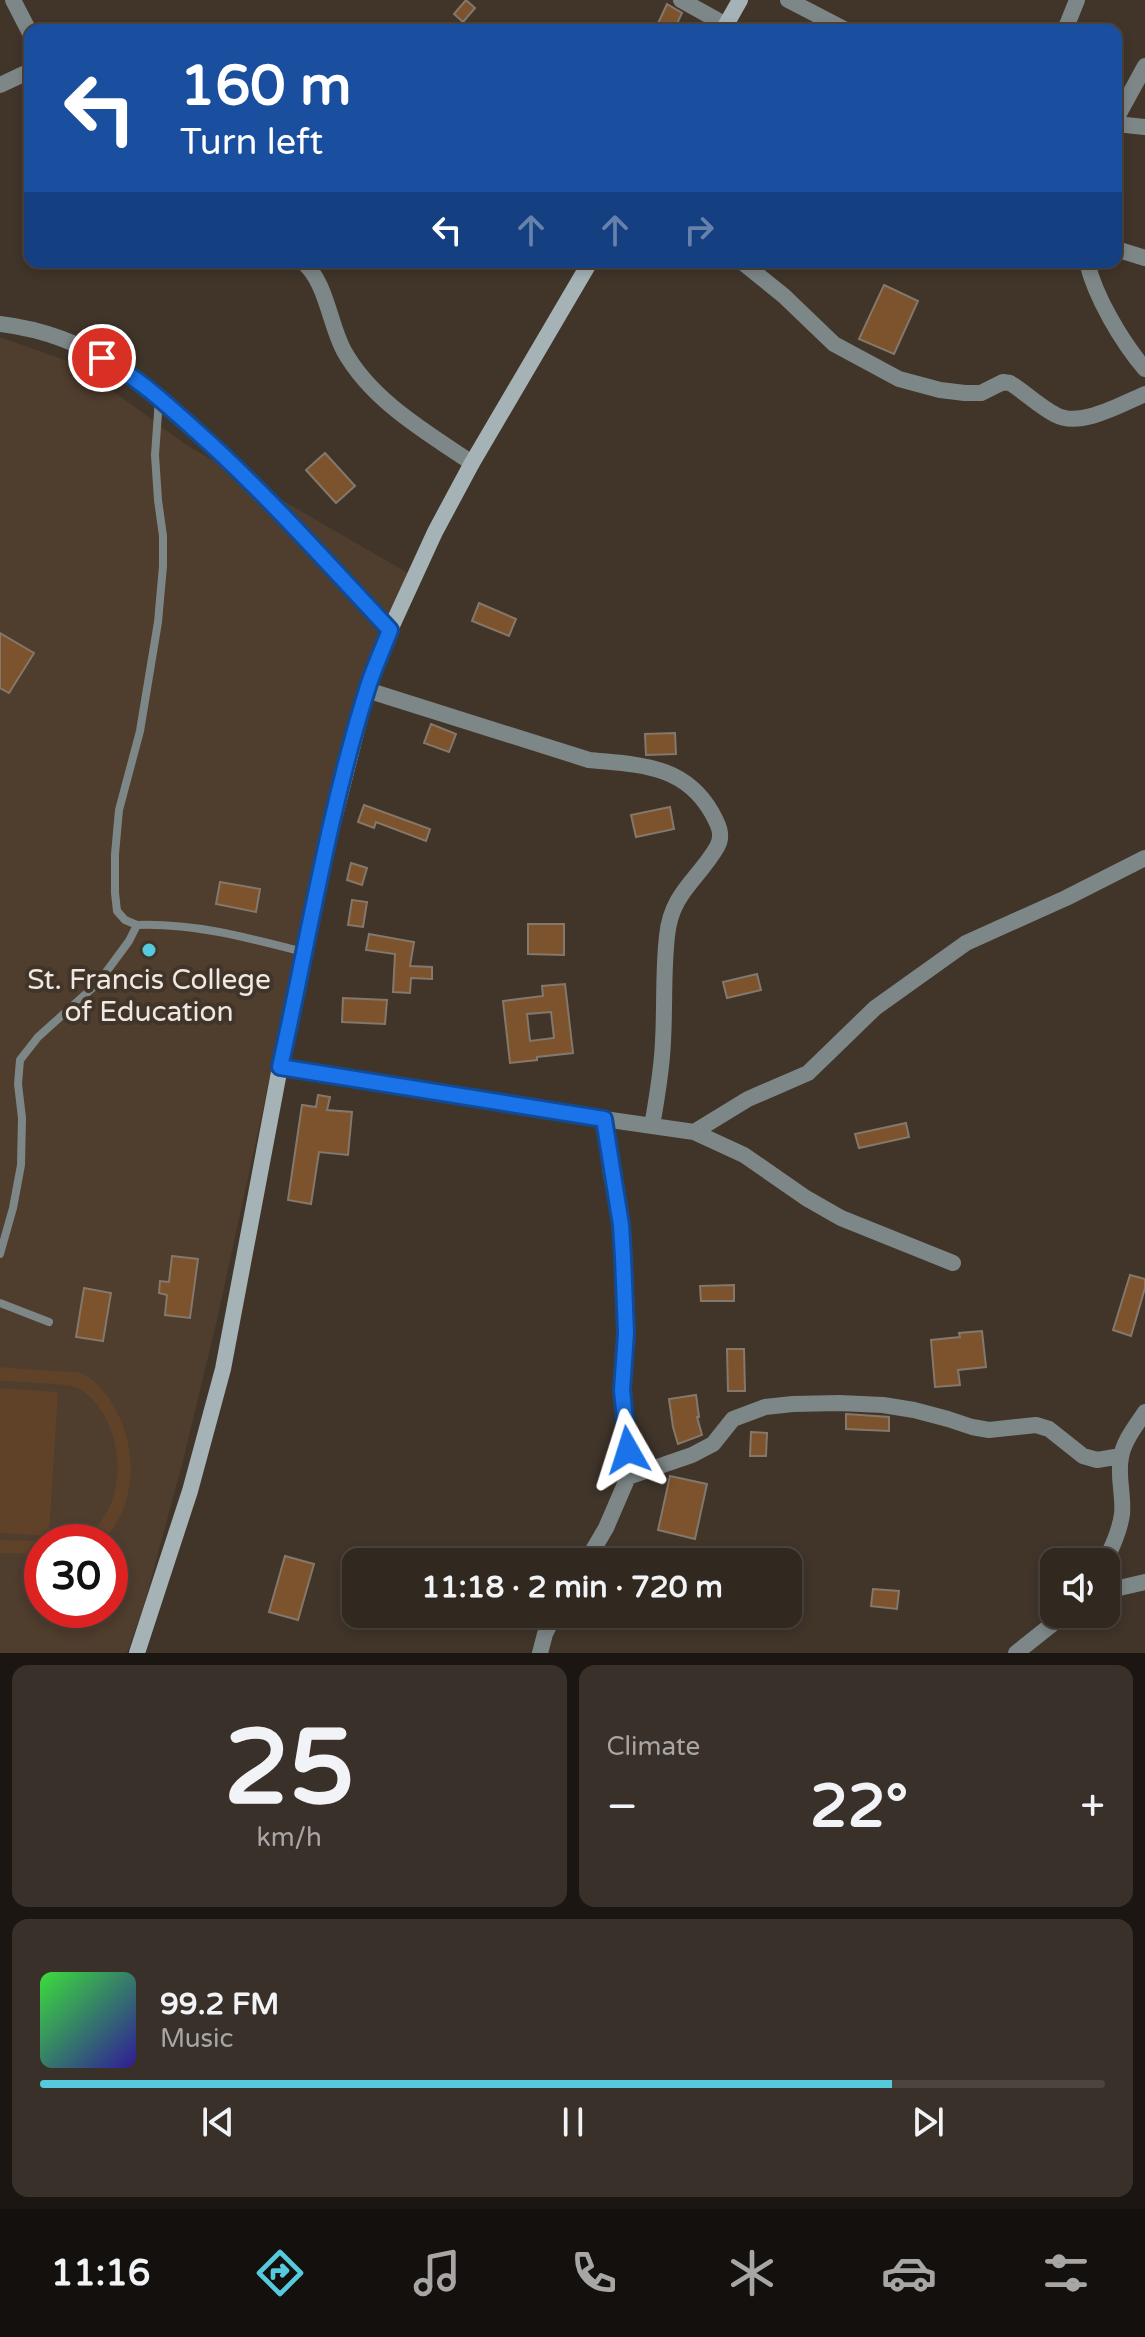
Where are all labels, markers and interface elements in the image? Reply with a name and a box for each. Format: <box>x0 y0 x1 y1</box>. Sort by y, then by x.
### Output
text: 160 m <box>180 53 351 120</box>
icon: left <box>48 56 152 160</box>
text: Turn left <box>180 121 323 164</box>
icon: left <box>425 208 469 252</box>
icon: ahead <box>509 208 553 252</box>
icon: ahead <box>593 208 637 252</box>
icon: right <box>677 208 721 252</box>
pin <box>68 324 136 392</box>
icon: arrive <box>80 336 124 380</box>
marker: St. Francis College of Education <box>140 941 158 959</box>
place label: St. Francis College of Education <box>27 963 271 1029</box>
position arrow <box>586 1408 670 1492</box>
speed limit sign: 30 <box>24 1524 128 1628</box>
map controls <box>1040 1548 1120 1628</box>
button: sound <box>1040 1548 1120 1628</box>
text: 11:18 · 2 min · 720 m <box>421 1569 723 1606</box>
text: 25 <box>224 1707 355 1832</box>
text: Climate <box>607 1731 700 1762</box>
text: 22° <box>810 1771 908 1843</box>
text: − <box>607 1781 638 1834</box>
text: + <box>1080 1781 1105 1834</box>
text: km/h <box>257 1822 322 1853</box>
text: 99.2 FM <box>160 1986 279 2023</box>
text: Music <box>160 2023 233 2054</box>
icon: previous <box>196 2100 240 2144</box>
icon: pause <box>551 2100 595 2144</box>
icon: next <box>906 2100 950 2144</box>
icon: directions <box>252 2245 308 2301</box>
icon: music <box>409 2245 465 2301</box>
icon: phone <box>566 2245 622 2301</box>
icon: climate <box>724 2245 780 2301</box>
icon: car <box>881 2245 937 2301</box>
icon: filters <box>1038 2245 1094 2301</box>
text: 11:16 <box>51 2252 150 2295</box>

